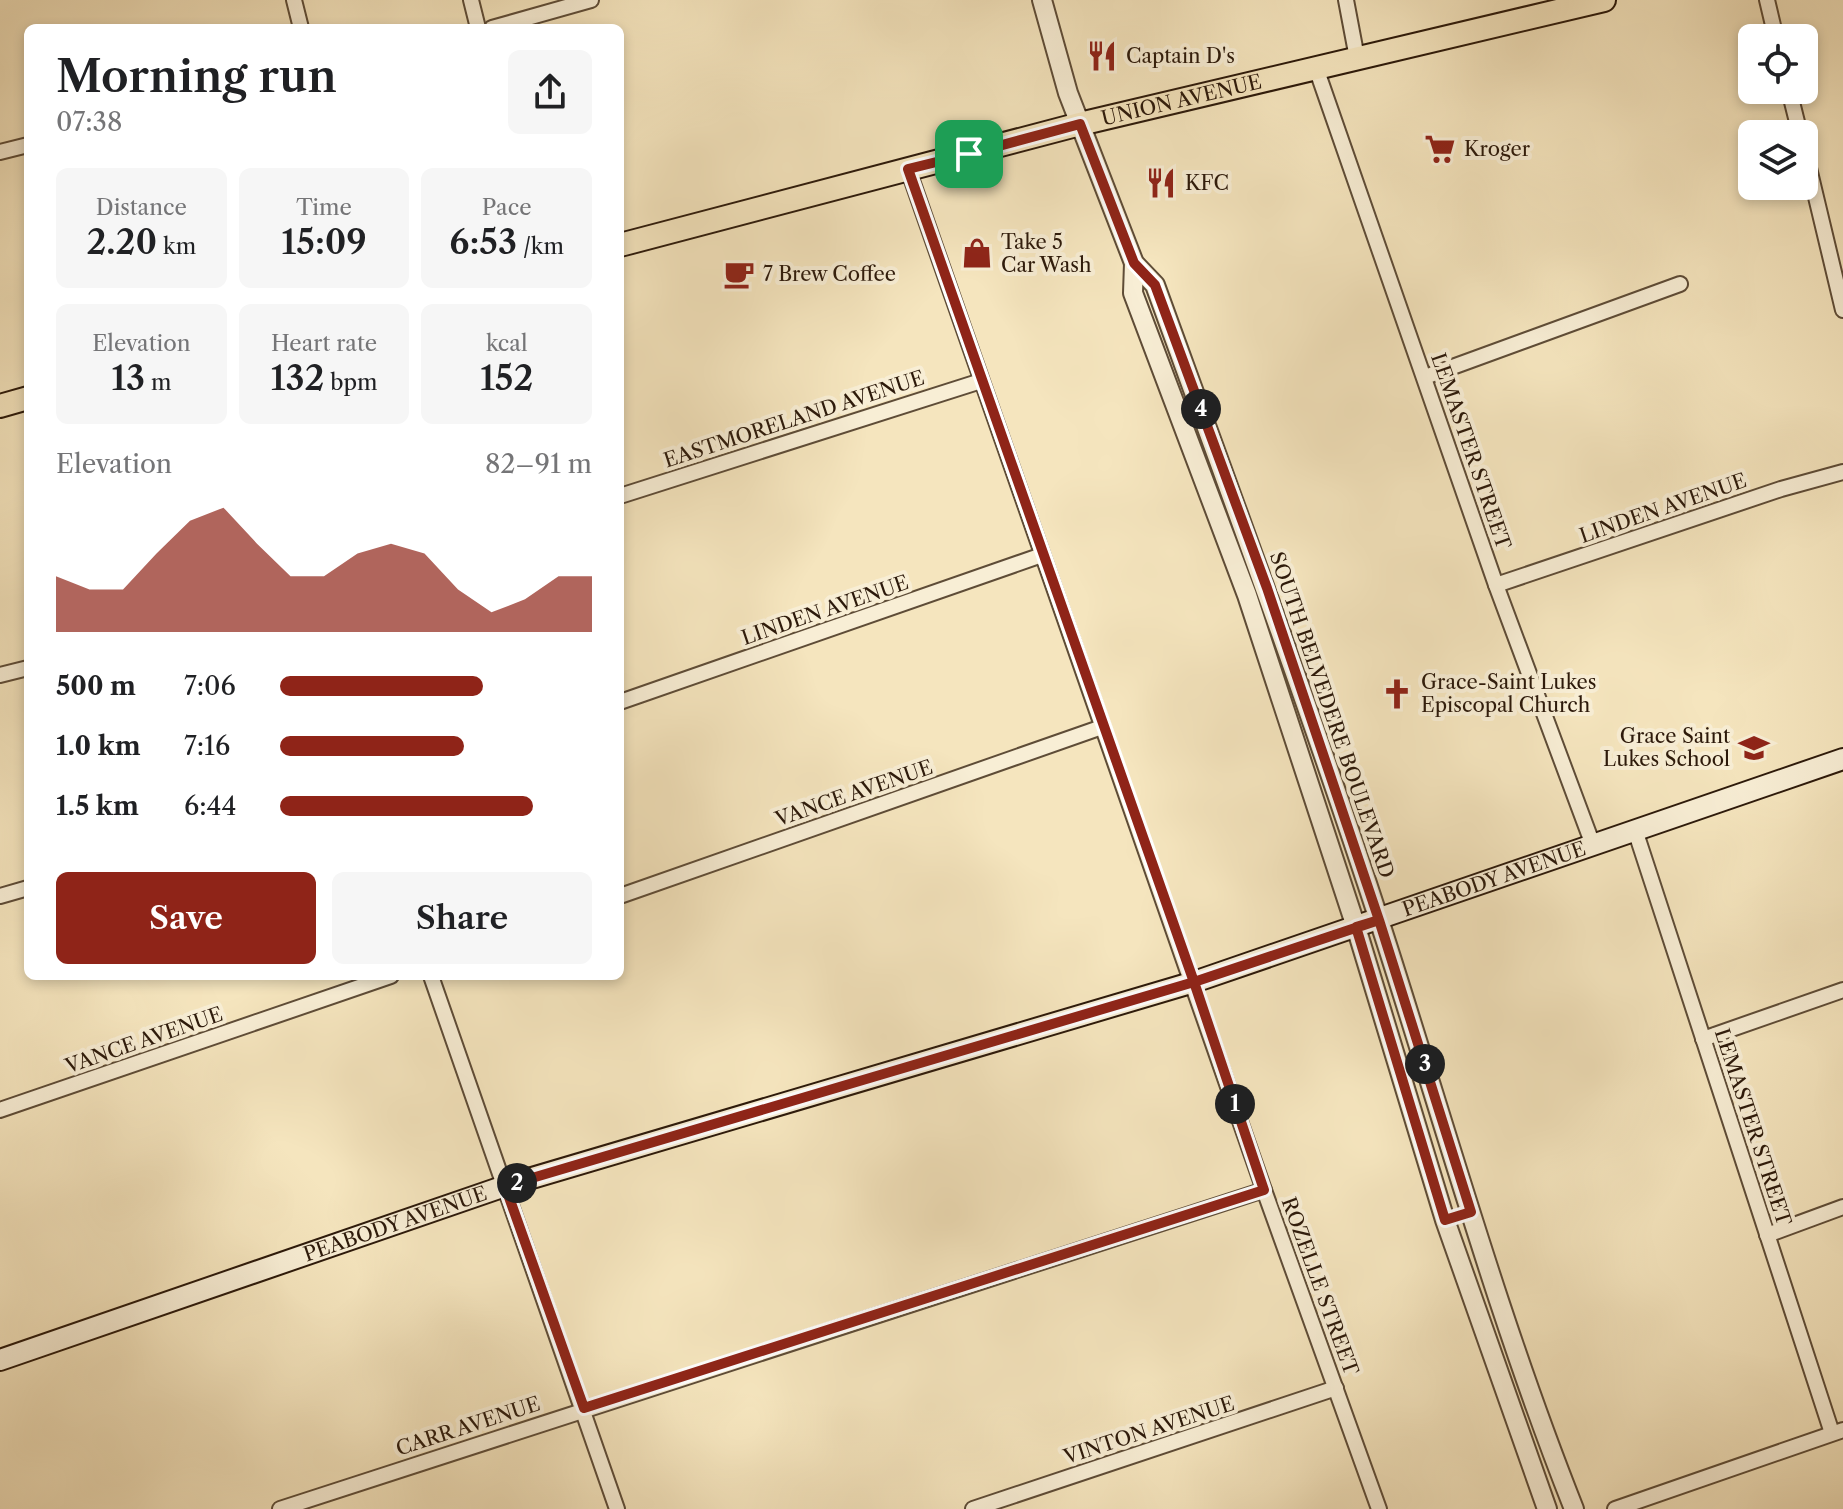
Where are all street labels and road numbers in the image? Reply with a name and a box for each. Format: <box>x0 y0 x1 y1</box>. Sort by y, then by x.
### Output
street label: UNION AVENUE <box>1099 69 1264 131</box>
street label: LEMASTER STREET <box>1426 350 1516 552</box>
street label: EASTMORELAND AVENUE <box>661 365 927 473</box>
street label: LINDEN AVENUE <box>1576 468 1750 548</box>
street label: SOUTH BELVEDERE BOULEVARD <box>1265 549 1399 881</box>
street label: LINDEN AVENUE <box>738 570 912 650</box>
street label: VANCE AVENUE <box>771 755 936 832</box>
street label: PEABODY AVENUE <box>1399 836 1589 922</box>
street label: VANCE AVENUE <box>61 1002 226 1079</box>
street label: LEMASTER STREET <box>1710 1025 1796 1229</box>
street label: PEABODY AVENUE <box>300 1181 490 1267</box>
street label: ROZELLE STREET <box>1277 1194 1363 1378</box>
street label: CARR AVENUE <box>393 1391 543 1461</box>
street label: VINTON AVENUE <box>1060 1391 1237 1469</box>

